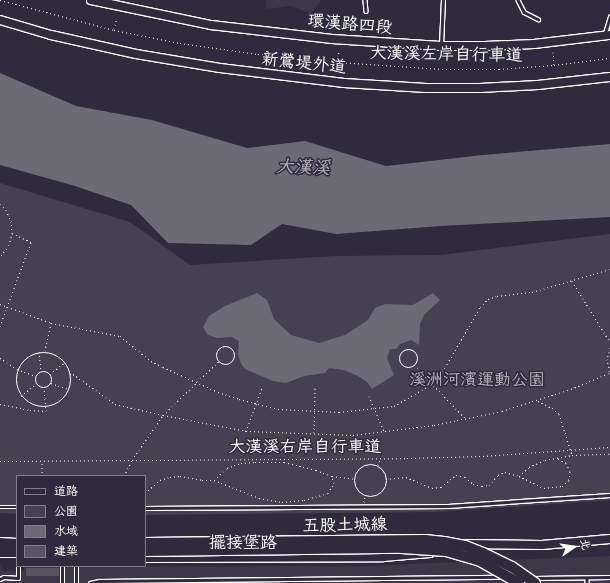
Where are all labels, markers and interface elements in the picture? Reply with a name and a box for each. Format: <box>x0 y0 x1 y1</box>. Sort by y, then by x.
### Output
street label: 環漢路四段 <box>307 10 393 38</box>
street label: 大漢溪左岸自行車道 <box>369 42 523 66</box>
street label: 新鶯堤外道 <box>261 48 347 78</box>
water label: 大漢溪 <box>276 155 330 179</box>
park label: 溪洲河濱運動公園 <box>409 370 545 390</box>
street label: 大漢溪右岸自行車道 <box>229 437 381 457</box>
legend <box>16 475 146 567</box>
text: 道路 <box>54 483 78 499</box>
text: 公園 <box>54 503 78 519</box>
street label: 五股土城線 <box>302 514 388 536</box>
text: 水域 <box>54 523 78 539</box>
north arrow <box>554 527 594 567</box>
street label: 擺接堡路 <box>209 533 277 553</box>
text: 北 <box>578 537 594 551</box>
text: 建築 <box>54 543 78 559</box>

